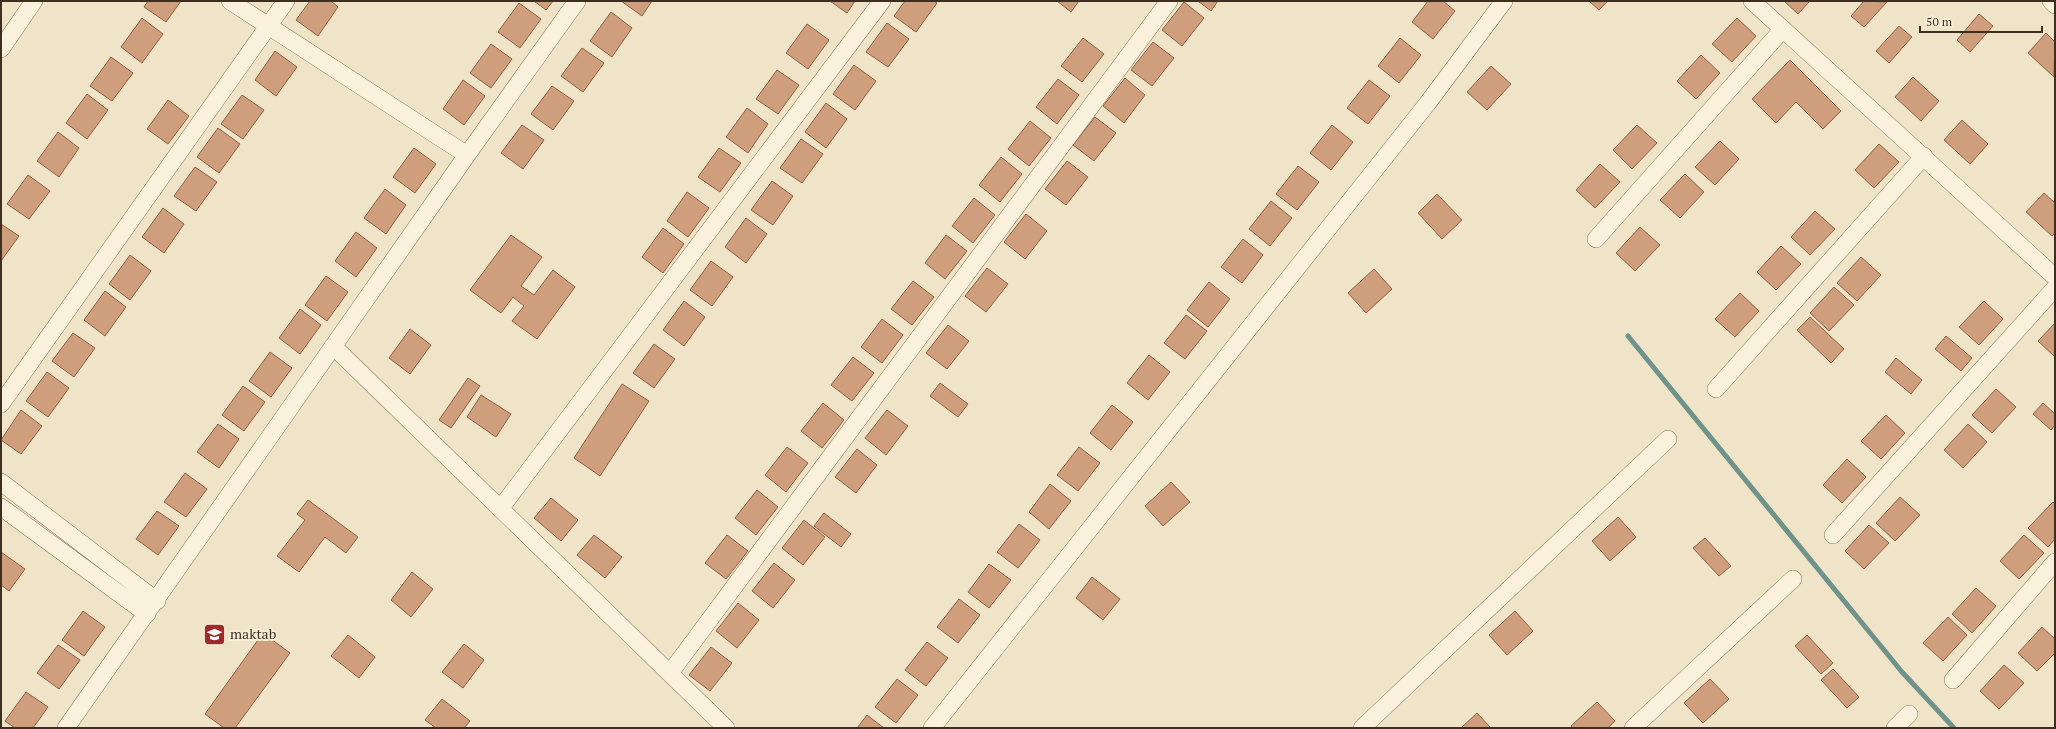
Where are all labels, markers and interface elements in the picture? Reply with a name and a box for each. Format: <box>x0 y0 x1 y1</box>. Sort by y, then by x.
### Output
scale bar <box>1920 8 2042 34</box>
text: 50 m <box>1926 14 1953 29</box>
school or university icon: maktab <box>201 621 227 647</box>
place label: maktab <box>230 624 277 643</box>

